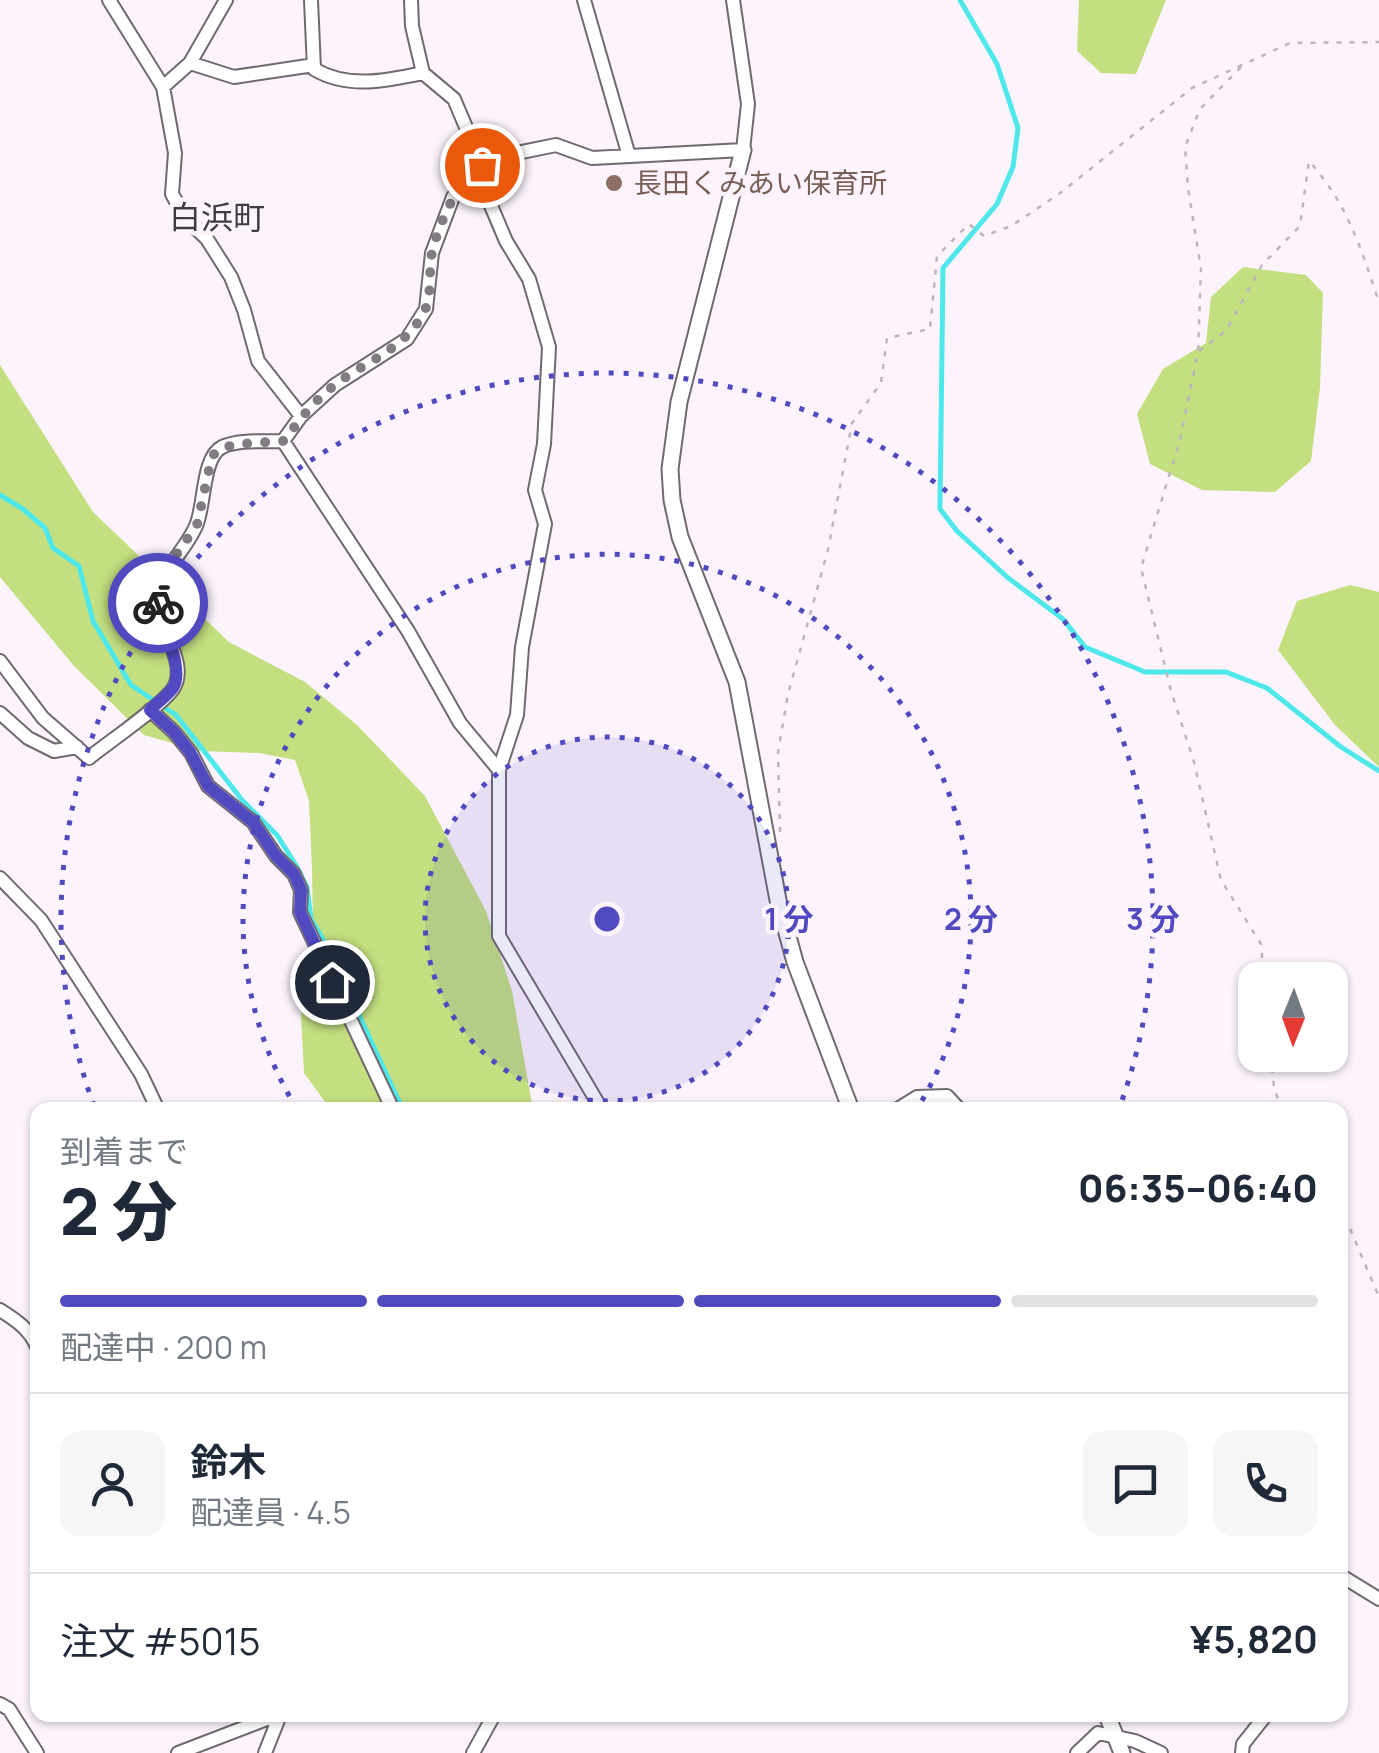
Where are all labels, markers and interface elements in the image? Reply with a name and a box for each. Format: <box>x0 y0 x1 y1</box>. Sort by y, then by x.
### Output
pin <box>440 123 525 208</box>
icon: bag <box>455 138 510 193</box>
place label: 長田くみあい保育所 <box>634 163 887 201</box>
marker: 長田くみあい保育所 <box>603 172 625 194</box>
district label: 白浜町 <box>169 195 265 239</box>
courier <box>108 553 208 653</box>
icon: bike <box>131 576 186 631</box>
text: 1 分 <box>764 898 814 939</box>
text: 2 分 <box>944 898 998 939</box>
text: 3 分 <box>1126 898 1180 939</box>
centre of rings <box>589 901 625 937</box>
pin <box>290 940 375 1025</box>
icon: home <box>305 955 360 1010</box>
north arrow <box>1238 962 1348 1072</box>
map controls <box>1238 962 1348 1072</box>
text: 到着まで <box>60 1129 188 1173</box>
text: 06:35–06:40 <box>1078 1161 1318 1213</box>
text: 2 分 <box>60 1166 177 1255</box>
text: 配達中 · 200 m <box>60 1325 267 1369</box>
button: person <box>60 1431 165 1536</box>
button: chat <box>1083 1431 1188 1536</box>
button: phone <box>1213 1431 1318 1536</box>
text: 鈴木 <box>190 1435 266 1487</box>
text: 配達員 · 4.5 <box>190 1490 351 1534</box>
text: ¥5,820 <box>1190 1612 1318 1664</box>
text: 注文 #5015 <box>60 1614 260 1666</box>

